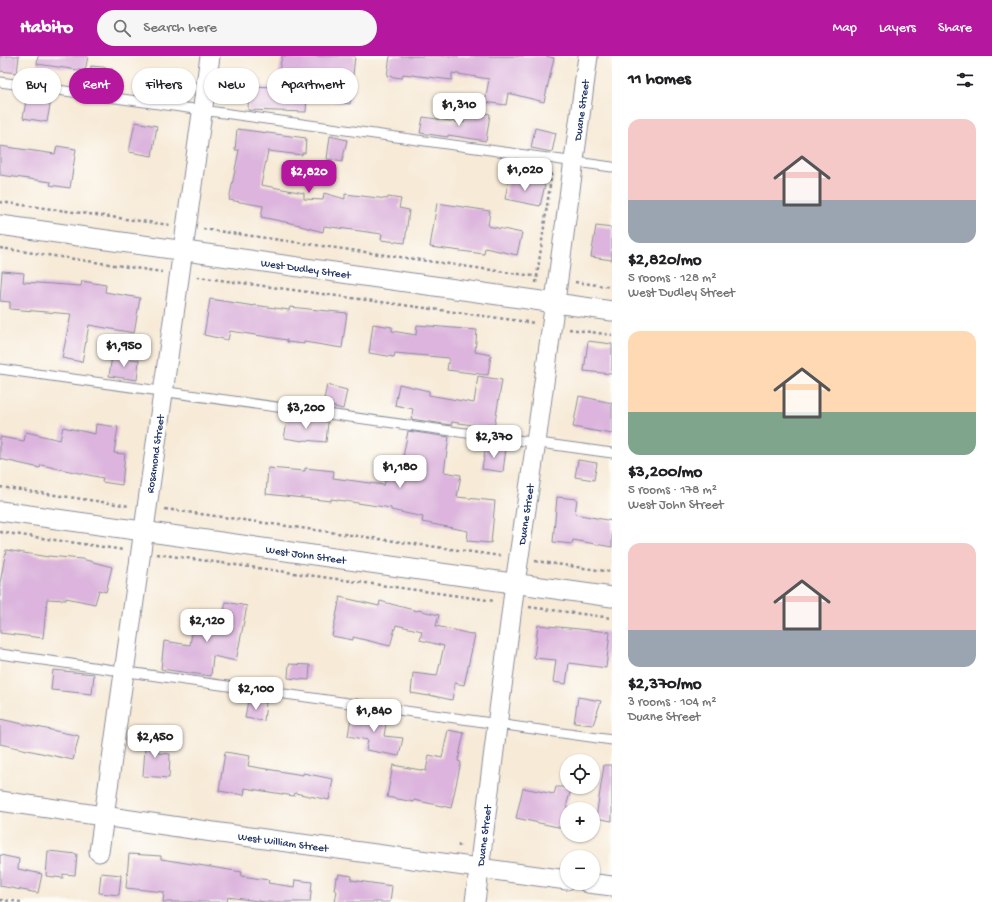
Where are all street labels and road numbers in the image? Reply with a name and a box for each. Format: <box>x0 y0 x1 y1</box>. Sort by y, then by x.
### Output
street label: Duane Street <box>573 78 593 143</box>
street label: West Dudley Street <box>260 258 353 282</box>
street label: Rosamond Street <box>145 413 168 494</box>
street label: Duane Street <box>517 482 538 547</box>
street label: West John Street <box>265 544 348 568</box>
street label: Duane Street <box>475 803 495 868</box>
street label: West William Street <box>237 831 330 856</box>

